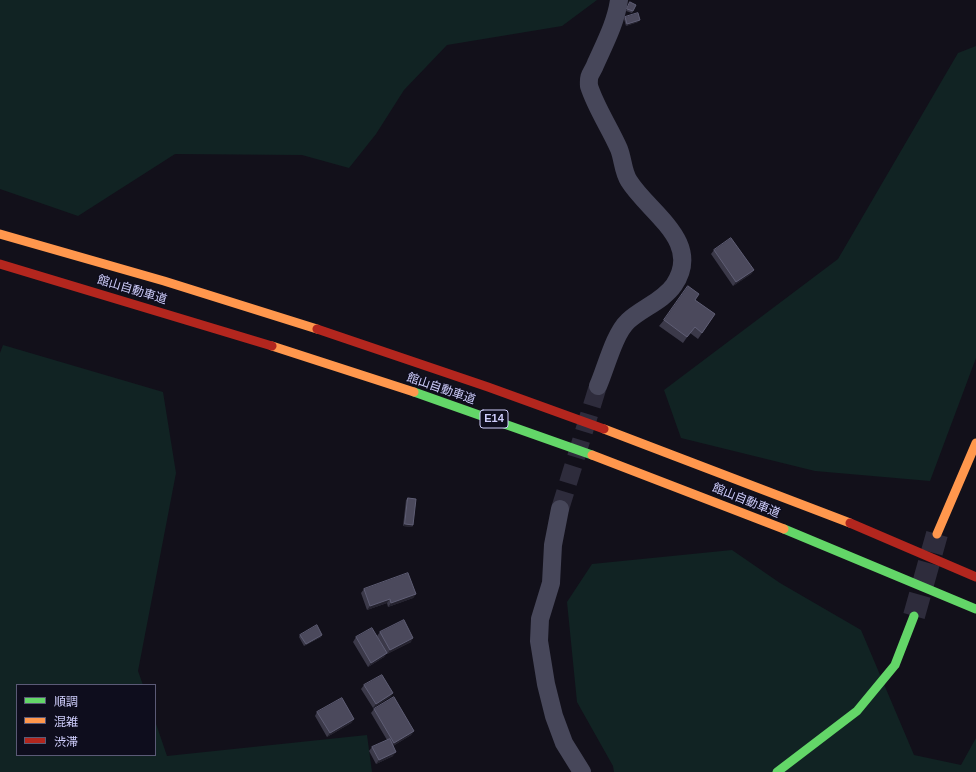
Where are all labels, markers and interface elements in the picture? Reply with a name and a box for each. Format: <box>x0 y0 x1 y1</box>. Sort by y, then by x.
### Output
street label: 館山自動車道 <box>95 273 169 307</box>
street label: 館山自動車道 <box>405 370 477 408</box>
road number: E14 <box>480 410 508 428</box>
street label: 館山自動車道 <box>710 481 782 521</box>
legend <box>16 684 156 756</box>
text: 順調 <box>54 695 78 709</box>
text: 混雑 <box>54 715 78 729</box>
text: 渋滞 <box>54 735 78 749</box>

